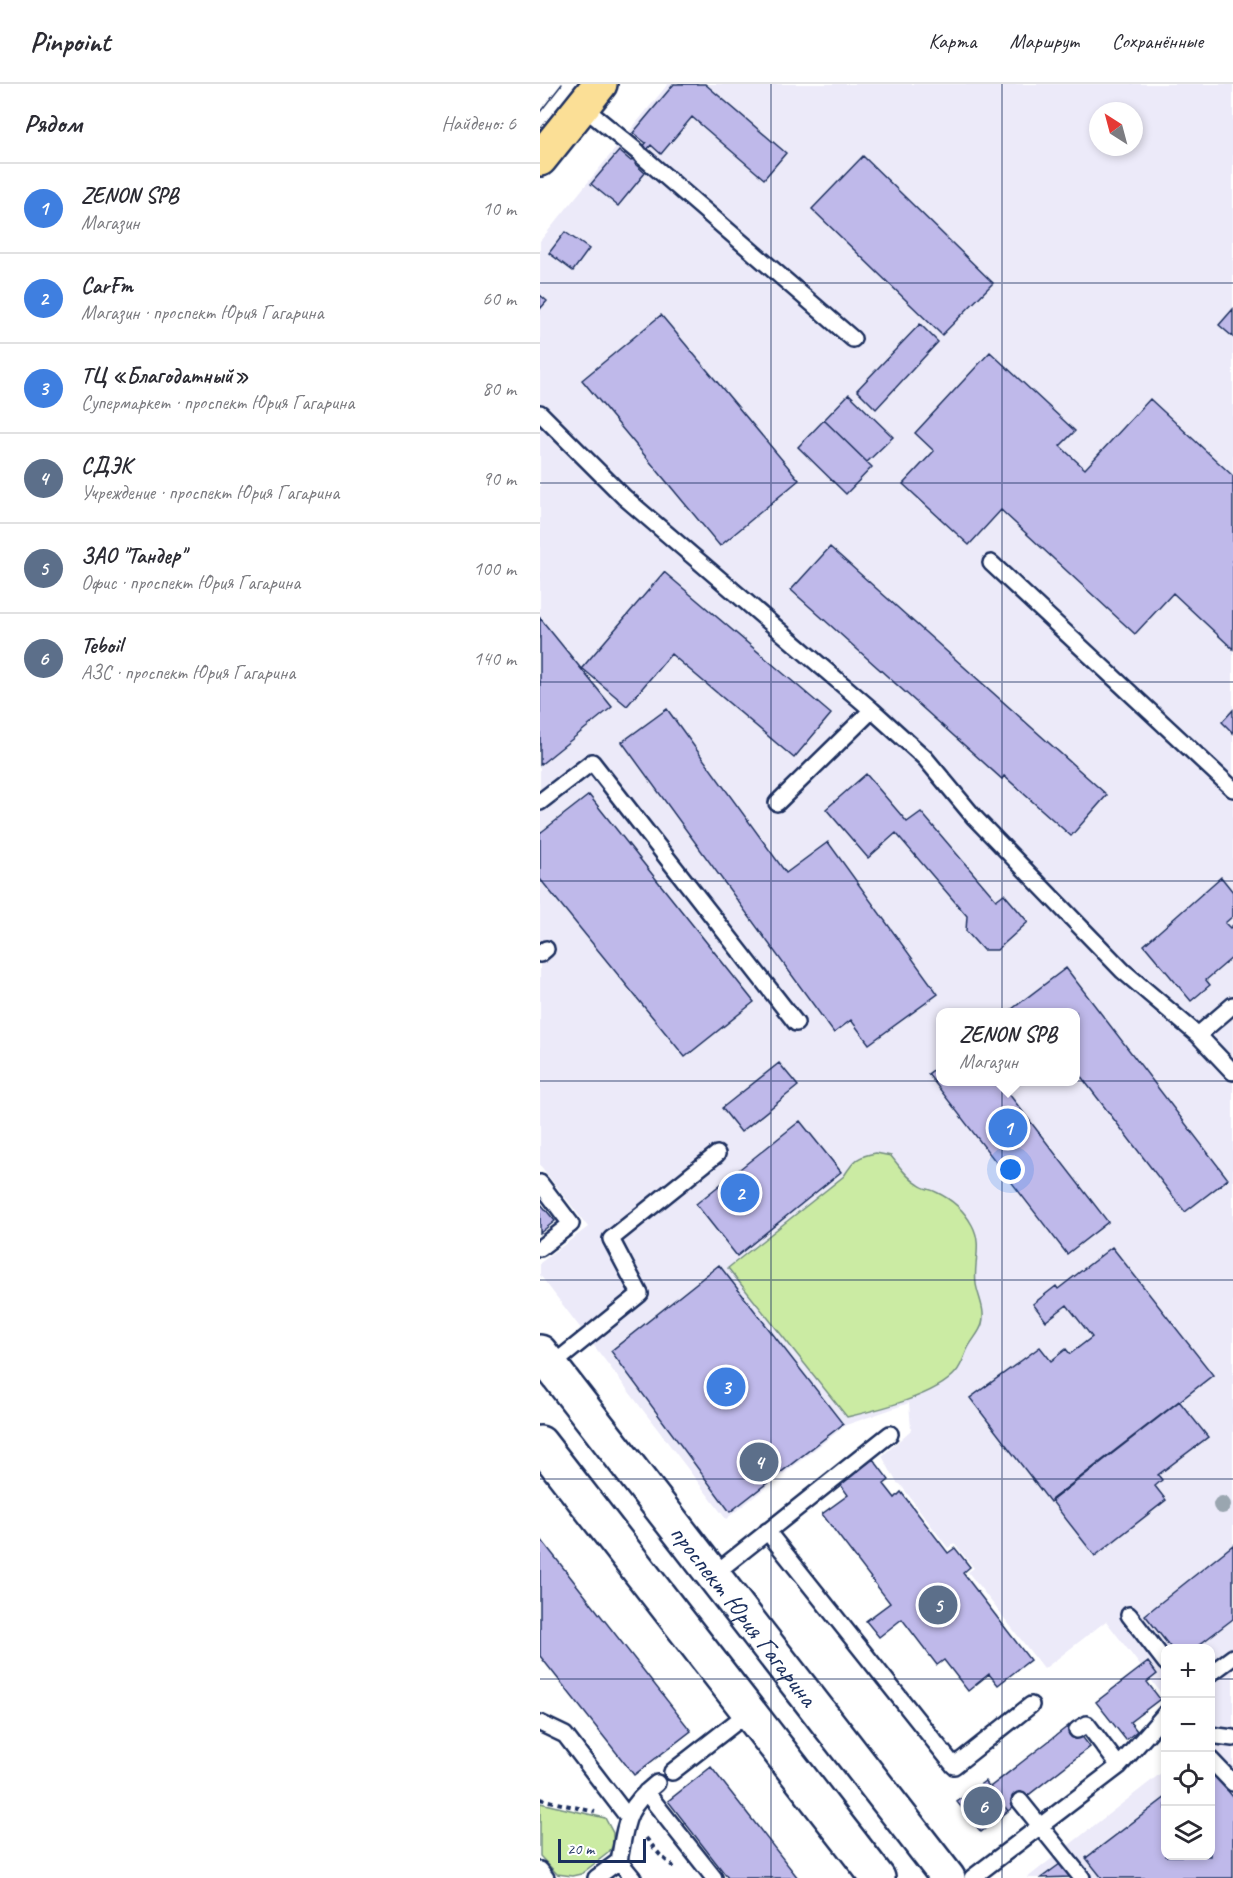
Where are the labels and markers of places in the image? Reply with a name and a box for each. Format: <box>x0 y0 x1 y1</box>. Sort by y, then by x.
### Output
pin: 1 <box>988 1106 1028 1150</box>
pin: 2 <box>720 1170 760 1216</box>
pin: 3 <box>706 1364 746 1410</box>
pin: 4 <box>740 1440 778 1484</box>
pin: 5 <box>918 1582 958 1628</box>
pin: 6 <box>964 1784 1002 1828</box>

